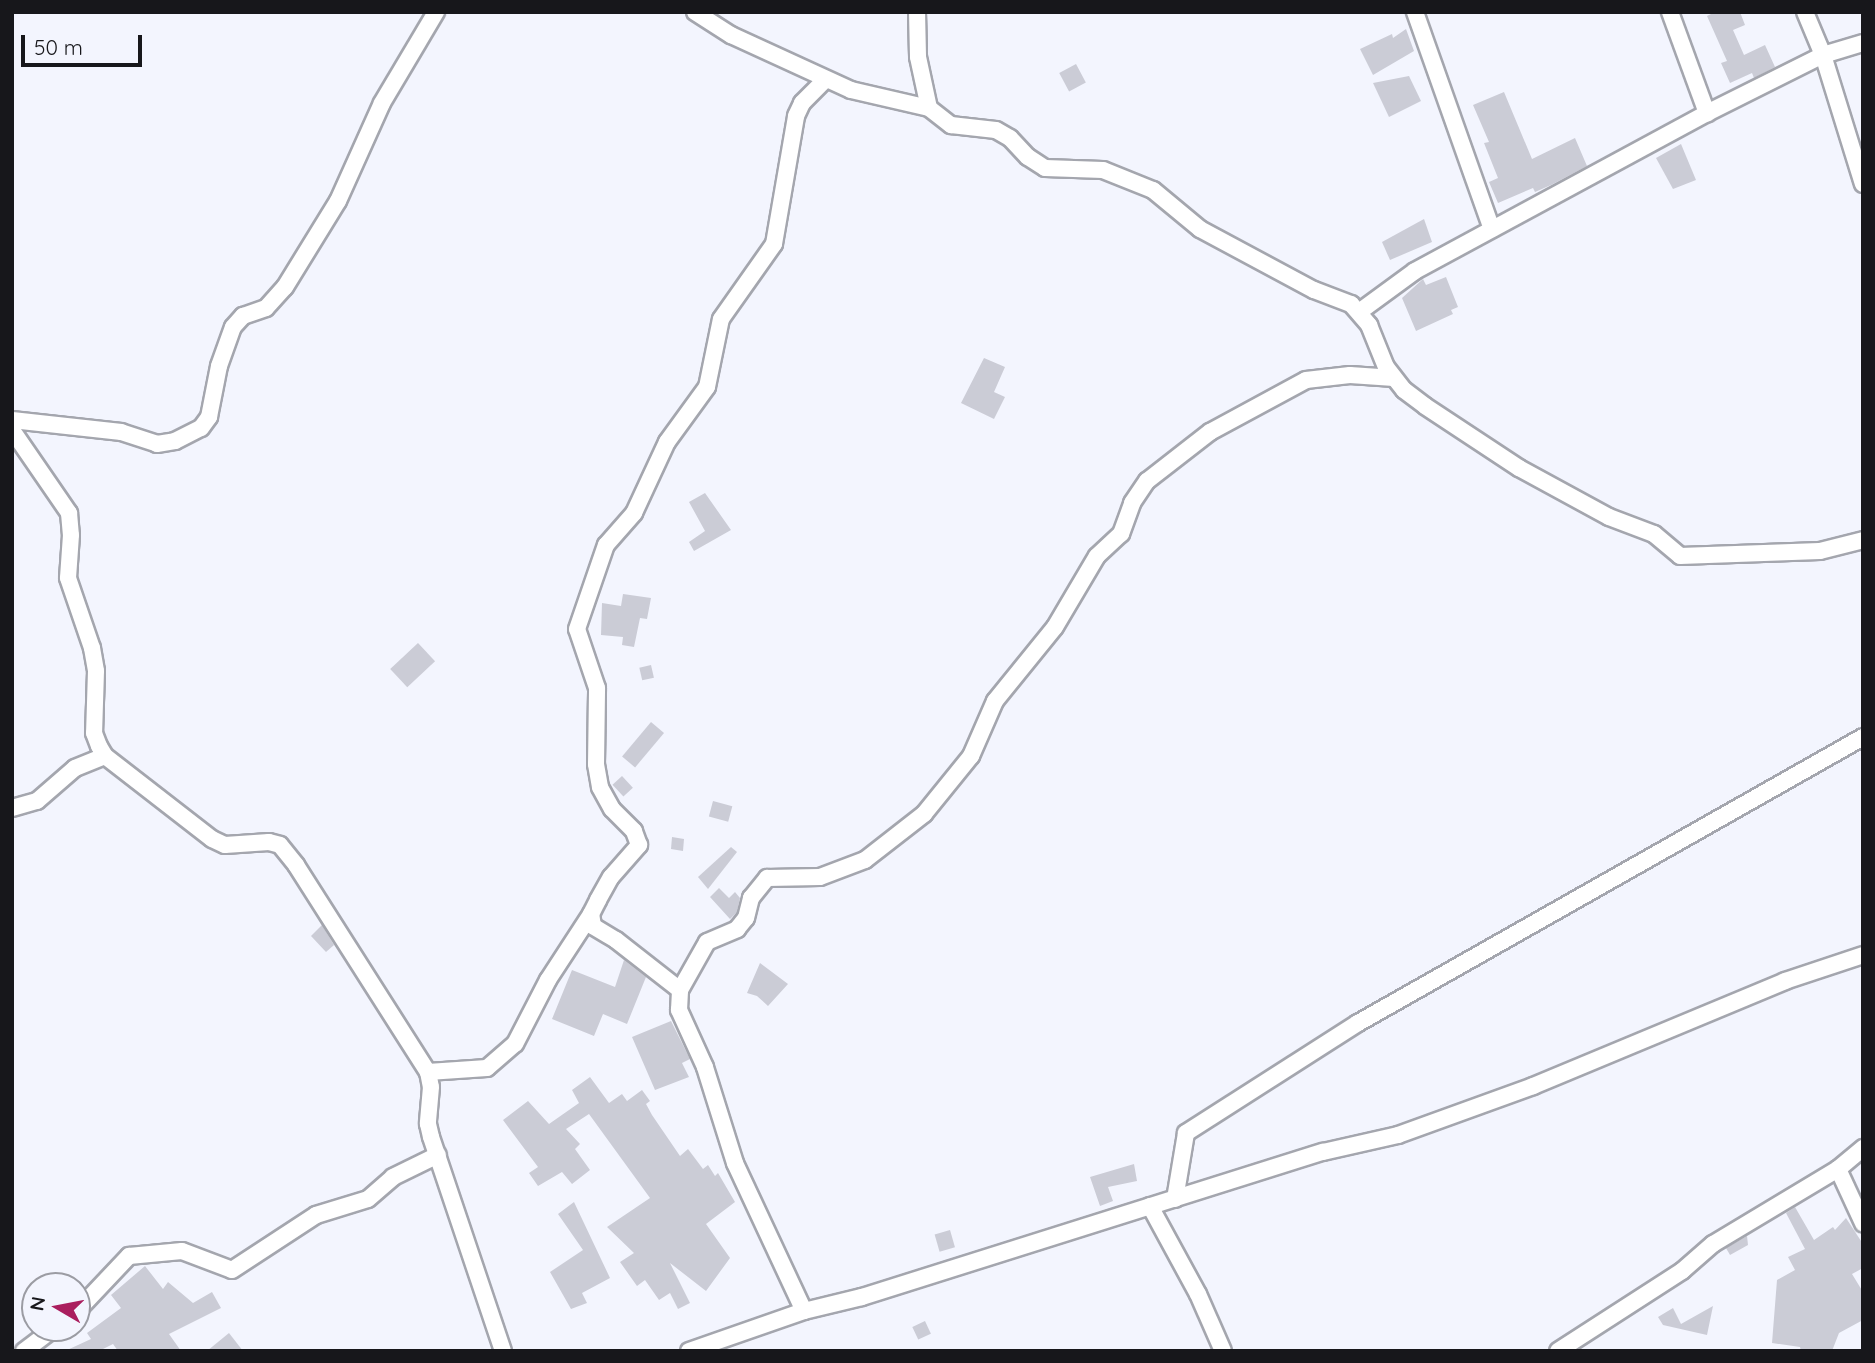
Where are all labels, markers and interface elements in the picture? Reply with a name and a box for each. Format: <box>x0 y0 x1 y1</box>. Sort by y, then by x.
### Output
scale bar <box>24 21 145 65</box>
text: 50 m <box>34 34 83 60</box>
north arrow <box>21 1272 91 1342</box>
text: N <box>24 1295 50 1313</box>

